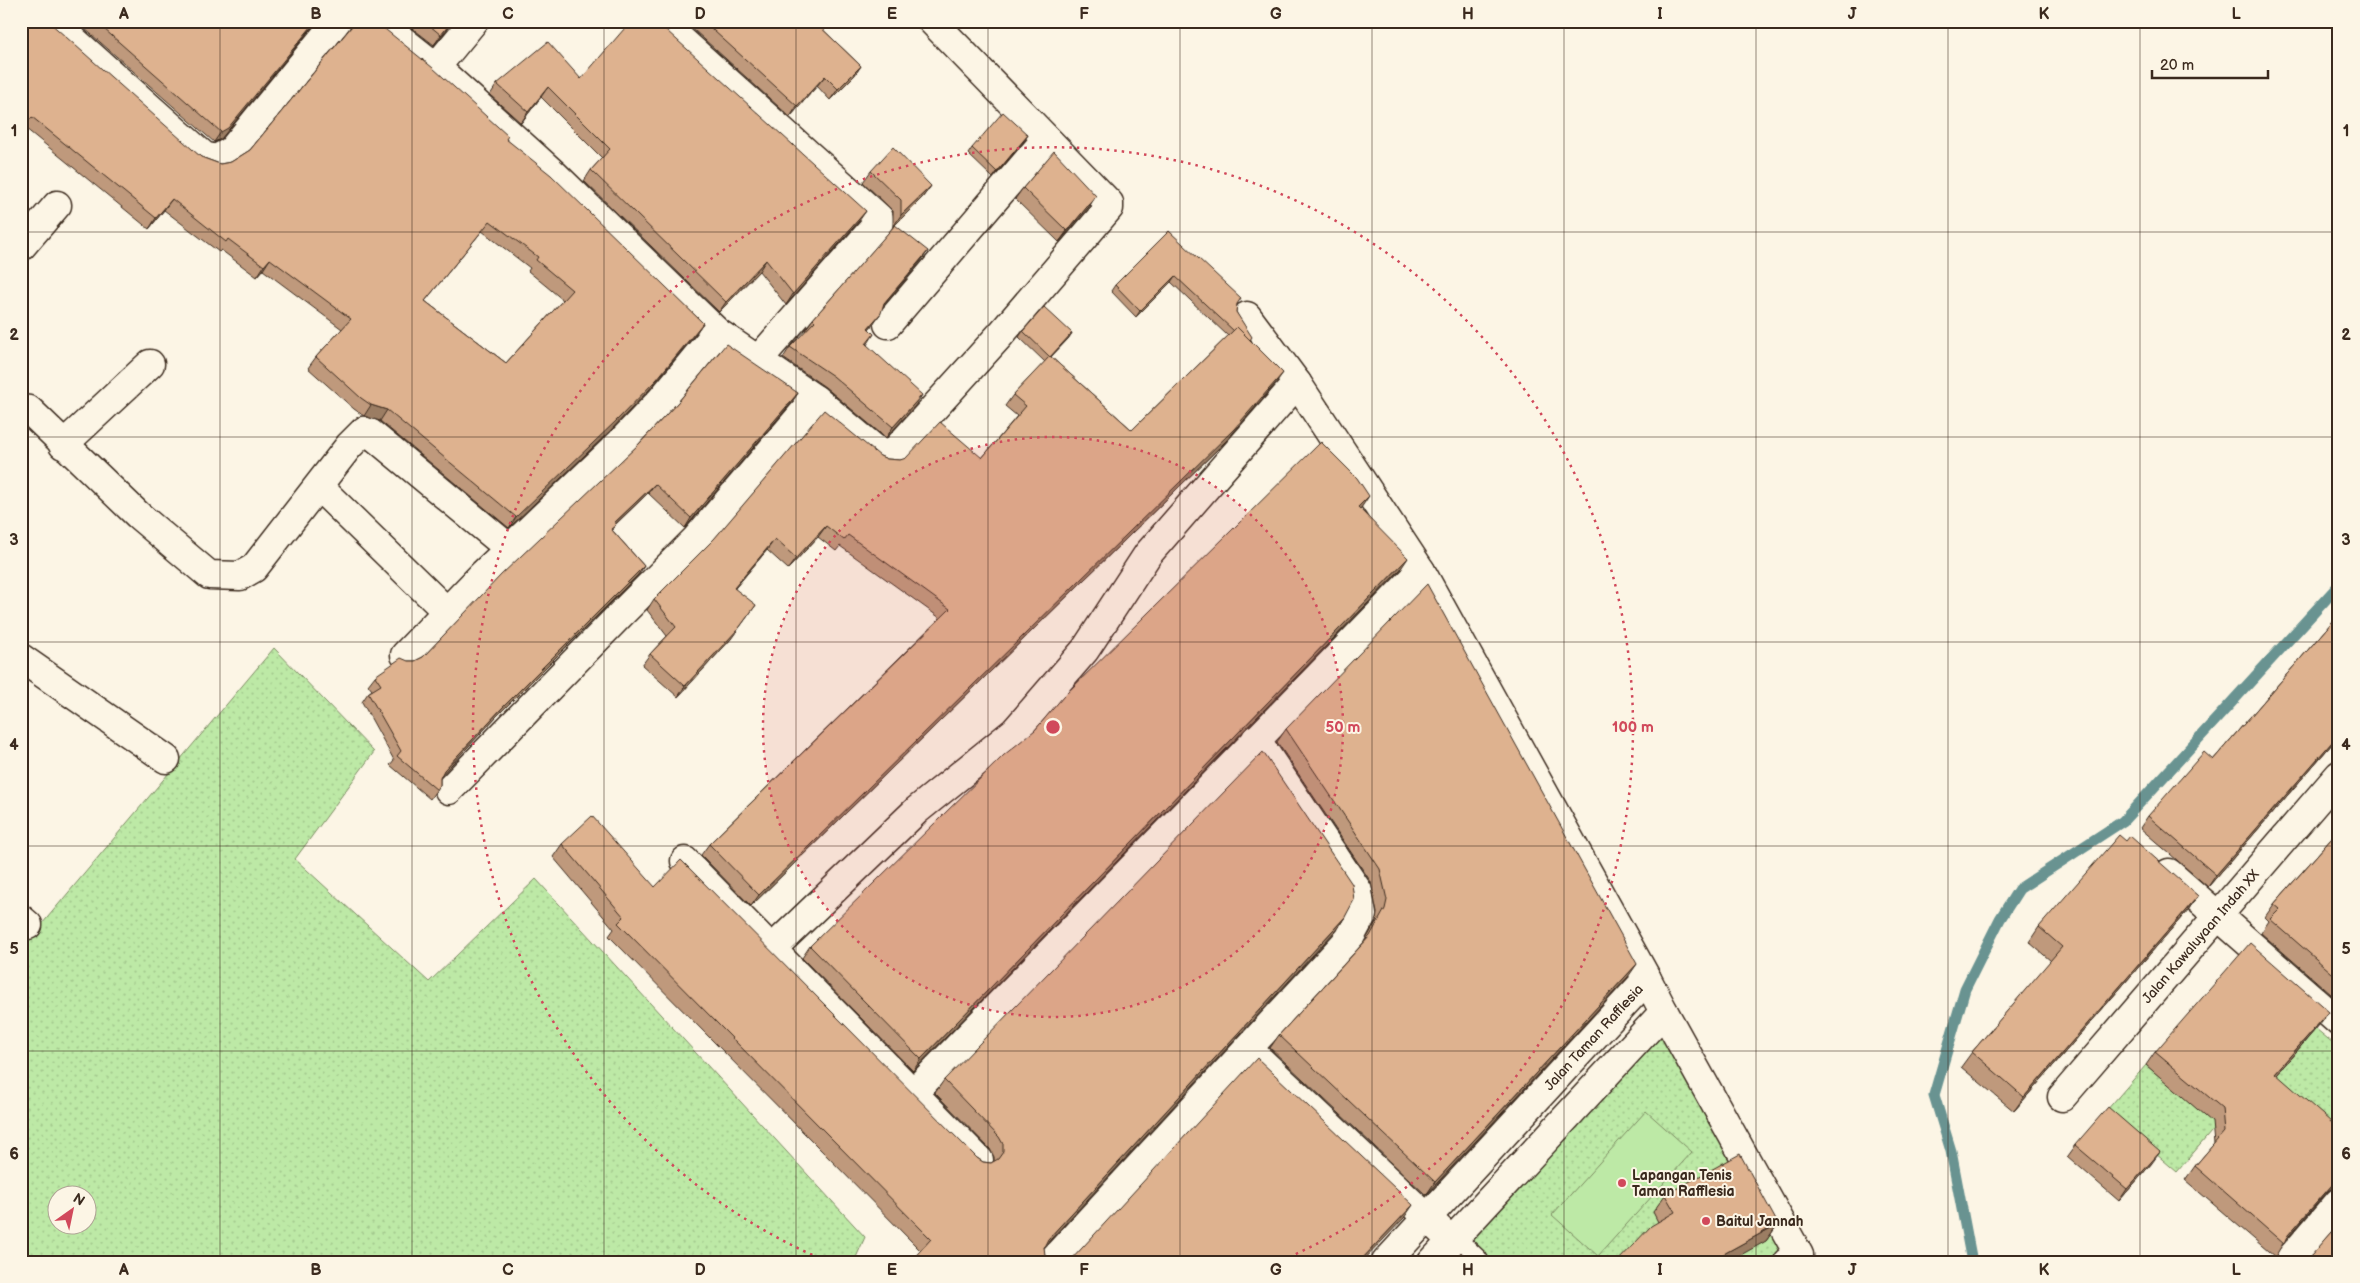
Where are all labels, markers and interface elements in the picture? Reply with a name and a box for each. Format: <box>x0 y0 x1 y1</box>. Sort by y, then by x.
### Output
text: A <box>118 5 129 24</box>
text: B <box>310 5 322 24</box>
text: C <box>502 5 514 24</box>
text: D <box>694 5 706 24</box>
text: E <box>887 5 897 24</box>
text: F <box>1079 5 1089 24</box>
text: G <box>1270 5 1282 24</box>
text: H <box>1462 5 1474 24</box>
text: I <box>1657 5 1663 24</box>
text: J <box>1848 5 1857 24</box>
text: K <box>2039 5 2050 24</box>
text: L <box>2231 5 2241 24</box>
scale bar <box>2152 48 2269 80</box>
text: 20 m <box>2160 56 2194 75</box>
text: 1 <box>11 122 17 141</box>
text: 1 <box>2343 122 2349 141</box>
text: 2 <box>9 326 19 345</box>
text: 2 <box>2341 326 2351 345</box>
text: 3 <box>9 531 19 550</box>
text: 3 <box>2341 531 2351 550</box>
centre of rings <box>1044 718 1062 736</box>
text: 50 m <box>1326 718 1361 737</box>
text: 100 m <box>1612 718 1654 737</box>
text: 4 <box>9 736 19 755</box>
text: 4 <box>2341 736 2351 755</box>
street label: Jalan Kawaluyaan Indah XX <box>2138 866 2262 1007</box>
text: 5 <box>9 940 19 959</box>
text: 5 <box>2341 940 2351 959</box>
street label: Jalan Taman Rafflesia <box>1540 980 1647 1094</box>
text: 6 <box>9 1145 19 1164</box>
text: 6 <box>2341 1145 2351 1164</box>
place label: Lapangan Tenis Taman Rafflesia <box>1632 1167 1735 1200</box>
marker: Lapangan Tenis Taman Rafflesia <box>1616 1177 1628 1189</box>
north arrow <box>48 1186 98 1236</box>
text: N <box>70 1190 88 1210</box>
place label: Baitul Jannah <box>1716 1213 1804 1230</box>
marker: Baitul Jannah <box>1700 1215 1712 1227</box>
text: A <box>118 1261 129 1280</box>
text: B <box>310 1261 322 1280</box>
text: C <box>502 1261 514 1280</box>
text: D <box>694 1261 706 1280</box>
text: E <box>887 1261 897 1280</box>
text: F <box>1079 1261 1089 1280</box>
text: G <box>1270 1261 1282 1280</box>
text: H <box>1462 1261 1474 1280</box>
text: I <box>1657 1261 1663 1280</box>
text: J <box>1848 1261 1857 1280</box>
text: K <box>2039 1261 2050 1280</box>
text: L <box>2231 1261 2241 1280</box>

